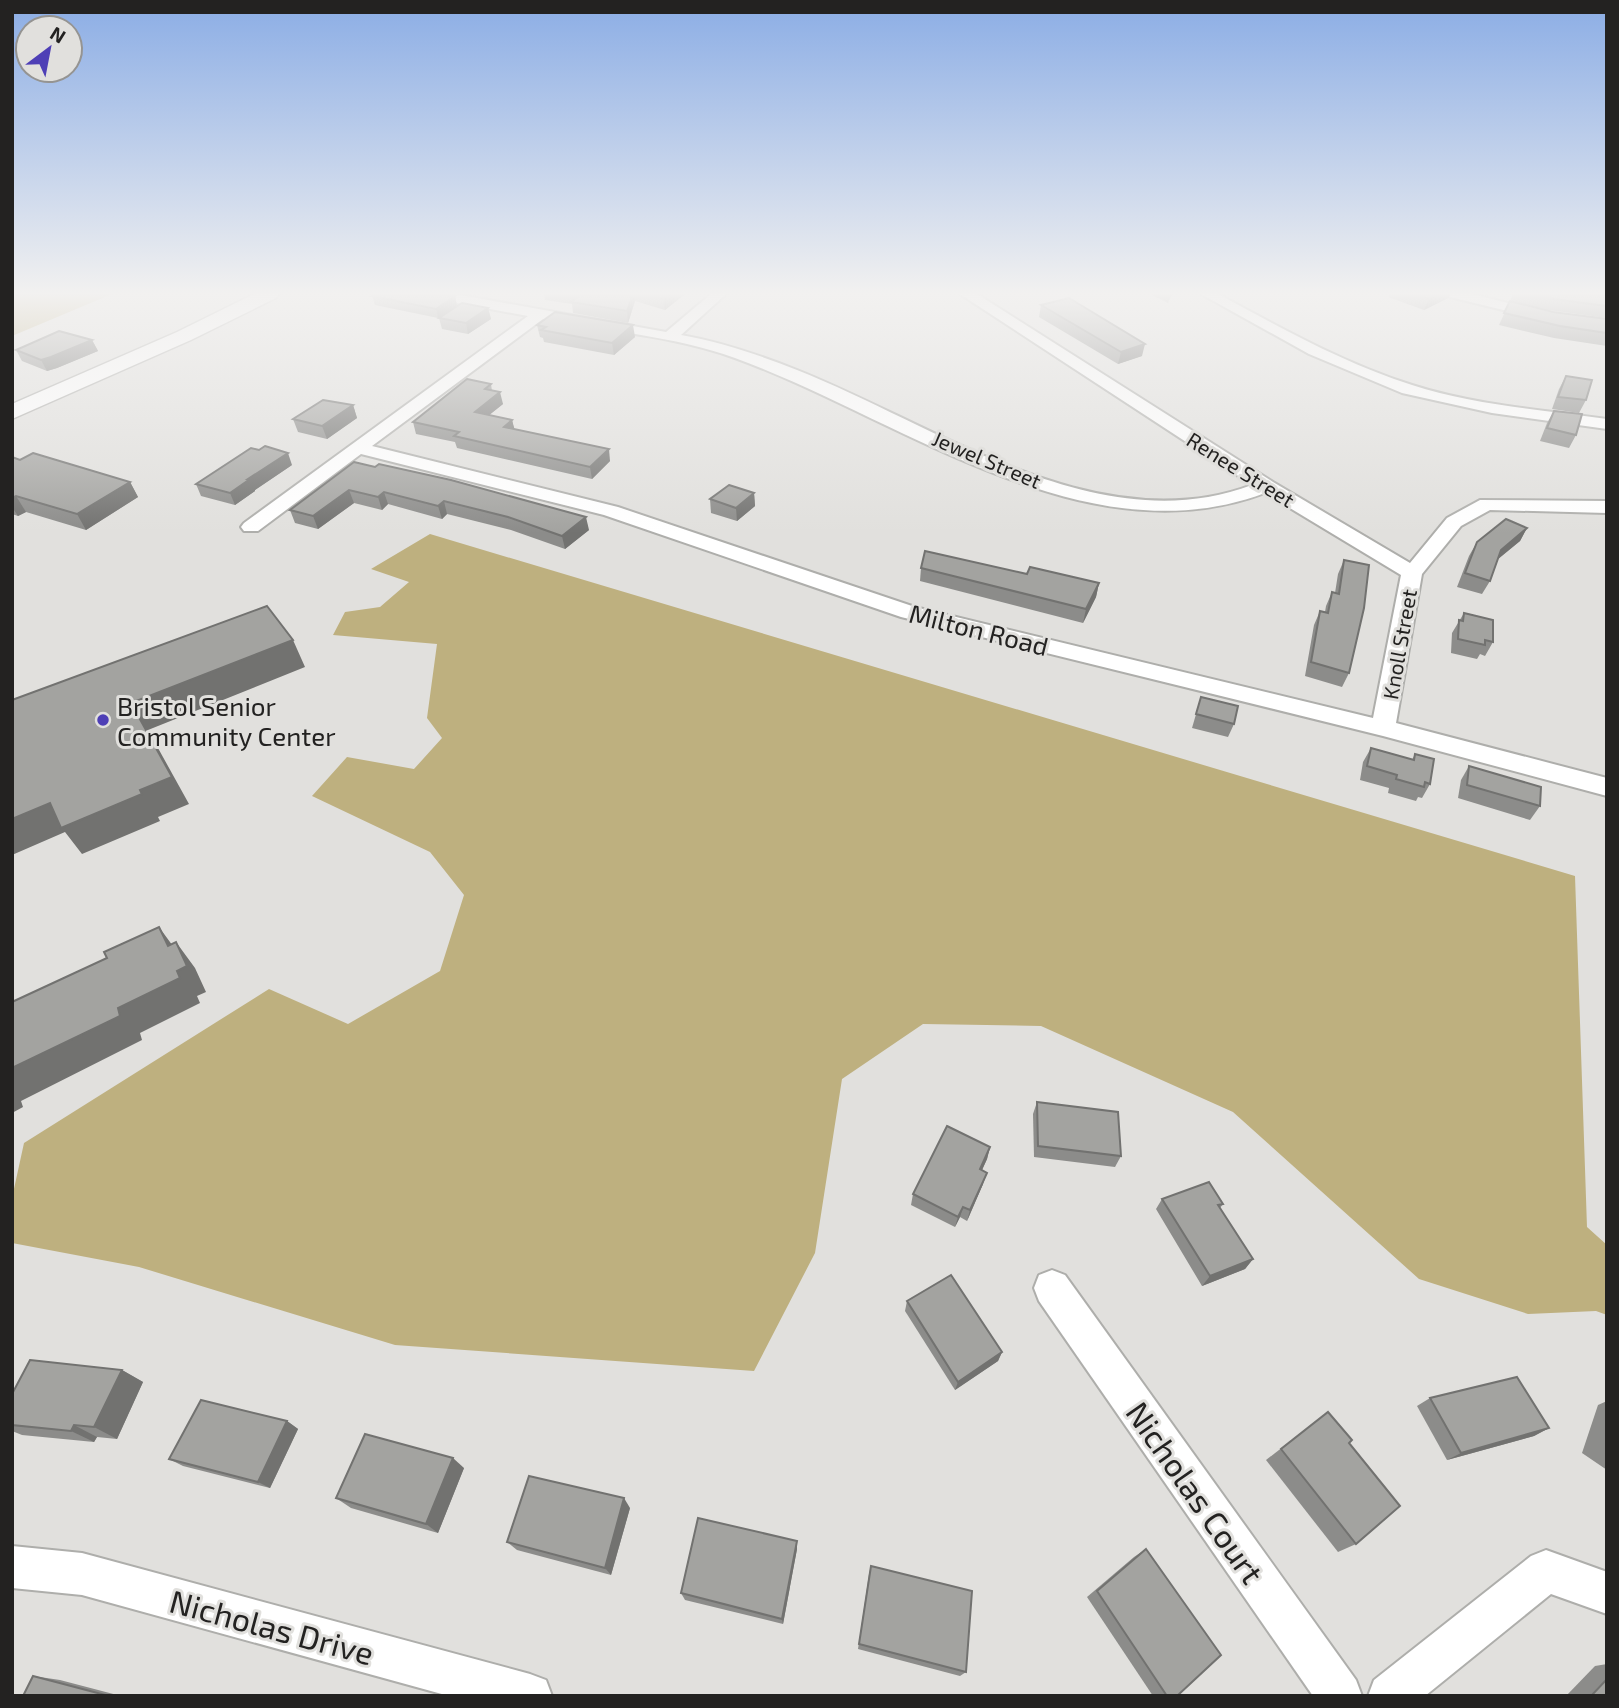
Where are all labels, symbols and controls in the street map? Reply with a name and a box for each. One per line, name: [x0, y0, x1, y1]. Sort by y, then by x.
north arrow: [14, 14, 84, 84]
text: N: [46, 21, 70, 48]
street label: Jewel Street: [929, 425, 1045, 493]
street label: Renee Street: [1183, 426, 1299, 512]
street label: Knoll Street: [1377, 587, 1421, 701]
street label: Milton Road: [906, 597, 1052, 661]
place label: Bristol Senior Community Center: [117, 690, 336, 751]
marker: Bristol Senior Community Center: [95, 712, 111, 728]
street label: Nicholas Court: [1119, 1394, 1273, 1590]
street label: Nicholas Drive: [166, 1581, 378, 1671]

